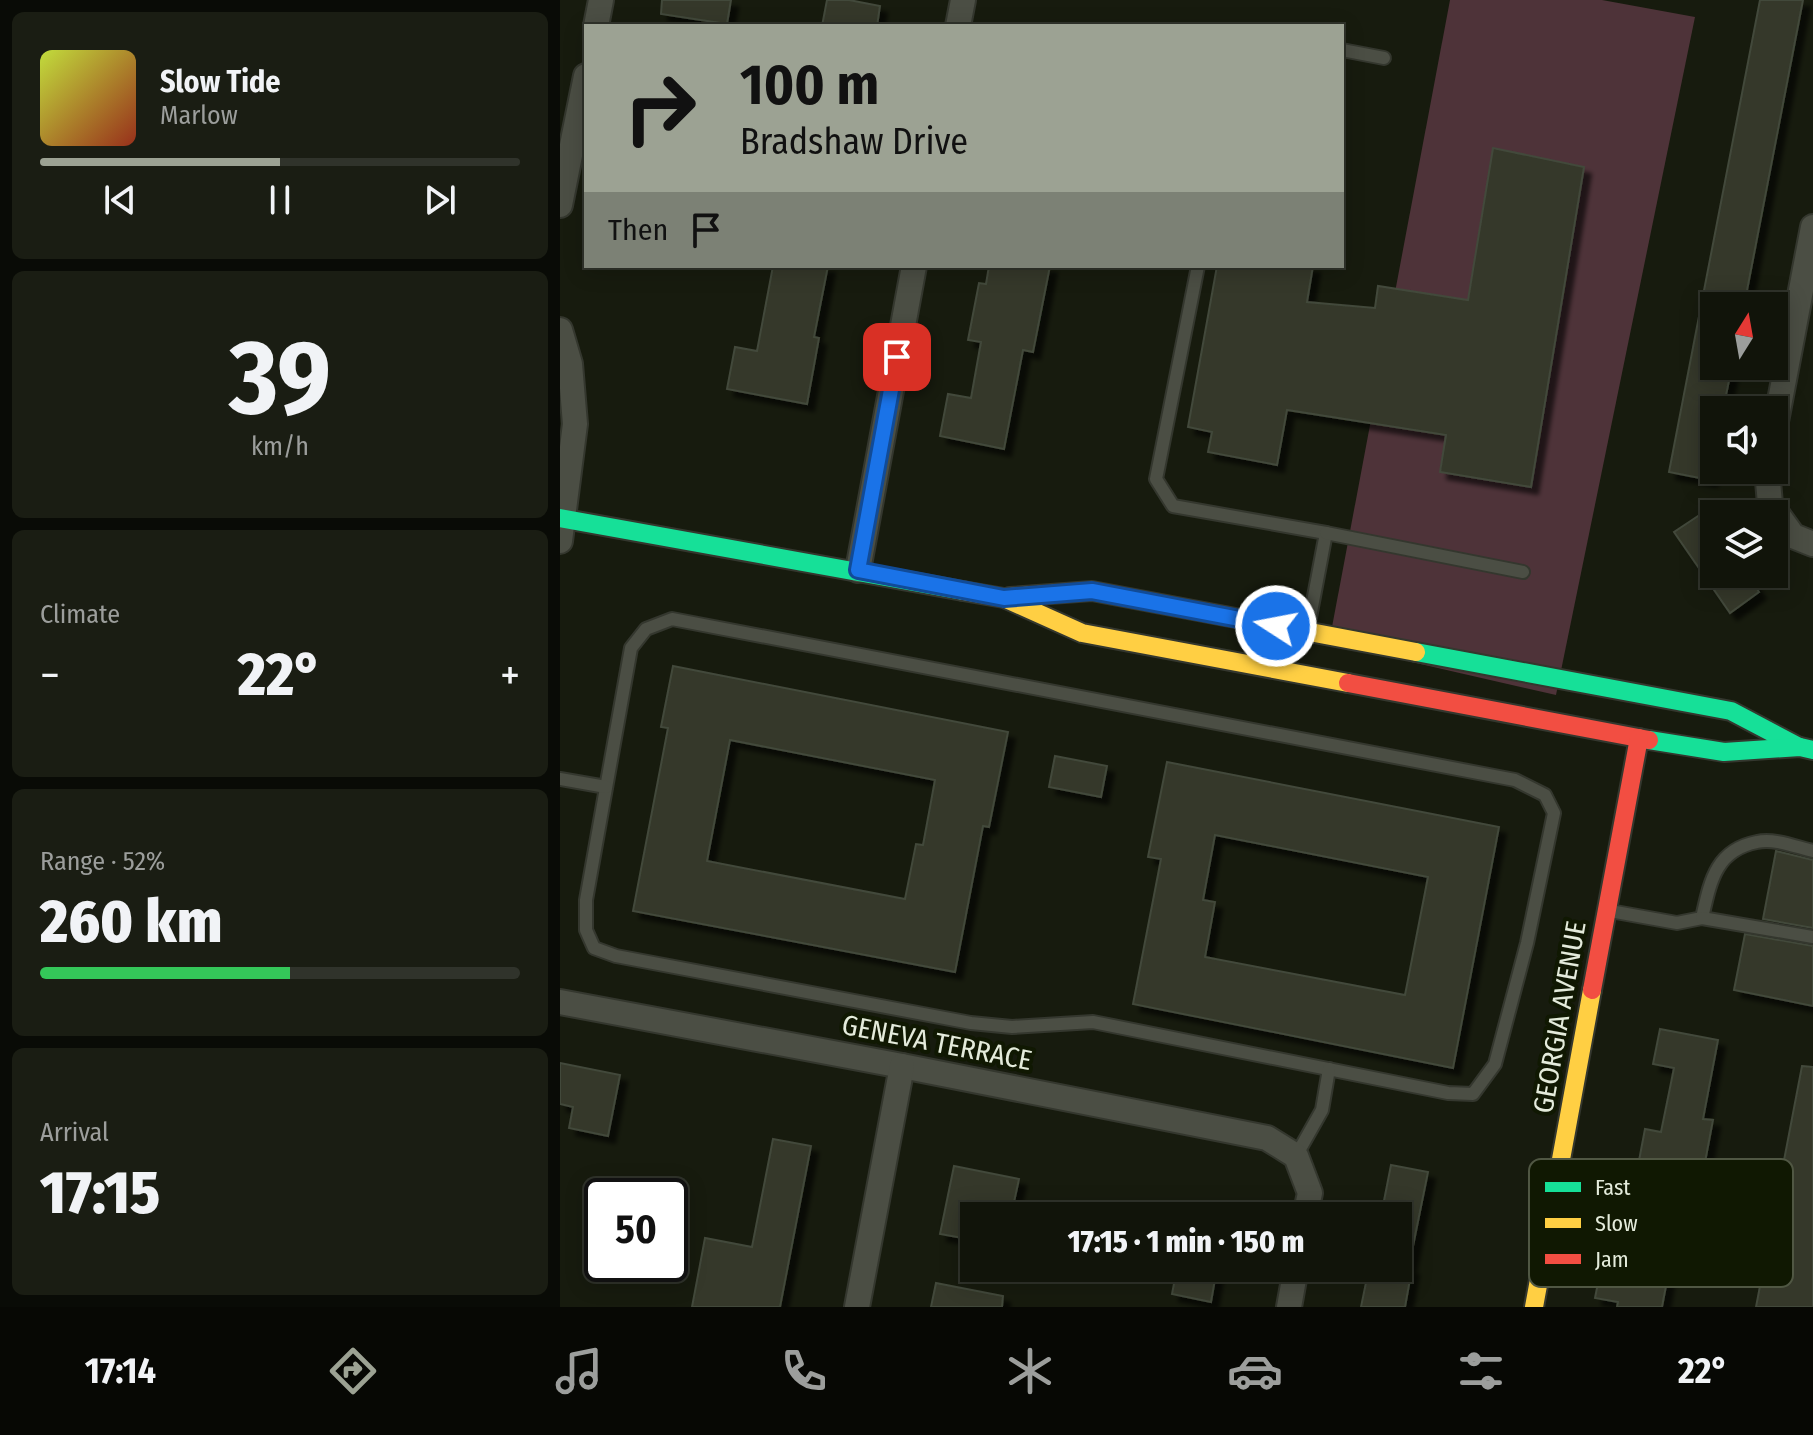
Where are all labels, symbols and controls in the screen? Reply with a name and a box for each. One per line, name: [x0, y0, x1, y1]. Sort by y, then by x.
text: 100 m: [740, 52, 879, 119]
icon: right: [608, 56, 712, 160]
text: Slow Tide: [160, 64, 281, 100]
text: Marlow: [160, 100, 238, 131]
text: Bradshaw Drive: [740, 120, 968, 164]
icon: previous: [98, 178, 142, 222]
icon: pause: [258, 178, 302, 222]
icon: next: [418, 178, 462, 222]
icon: arrive: [684, 208, 728, 252]
text: Then: [608, 212, 668, 248]
north arrow: [1700, 292, 1788, 380]
map controls: [1700, 292, 1788, 588]
text: 39: [229, 316, 331, 441]
pin: [863, 323, 931, 391]
icon: arrive: [875, 335, 919, 379]
button: sound: [1700, 396, 1788, 484]
text: km/h: [251, 431, 309, 462]
button: layers: [1700, 500, 1788, 588]
position arrow: [1234, 584, 1318, 668]
text: Climate: [40, 599, 120, 630]
text: 22°: [238, 639, 322, 711]
text: −: [40, 649, 60, 702]
text: +: [500, 649, 520, 702]
text: Range · 52%: [40, 846, 165, 877]
text: 260 km: [40, 886, 222, 958]
street label: GEORGIA AVENUE: [1526, 918, 1593, 1116]
street label: GENEVA TERRACE: [839, 1008, 1035, 1077]
text: Arrival: [40, 1117, 109, 1148]
text: 17:15: [40, 1157, 160, 1229]
legend: [1529, 1159, 1793, 1287]
text: Fast: [1595, 1174, 1631, 1201]
speed limit sign: 50: [584, 1178, 688, 1282]
text: Slow: [1595, 1210, 1638, 1237]
text: 17:15 · 1 min · 150 m: [1068, 1224, 1304, 1260]
text: Jam: [1595, 1246, 1629, 1273]
icon: directions: [325, 1343, 381, 1399]
icon: music: [551, 1343, 607, 1399]
icon: phone: [776, 1343, 832, 1399]
icon: climate: [1002, 1343, 1058, 1399]
icon: car: [1227, 1343, 1283, 1399]
icon: filters: [1453, 1343, 1509, 1399]
text: 17:14: [85, 1349, 156, 1393]
text: 22°: [1678, 1349, 1728, 1393]

